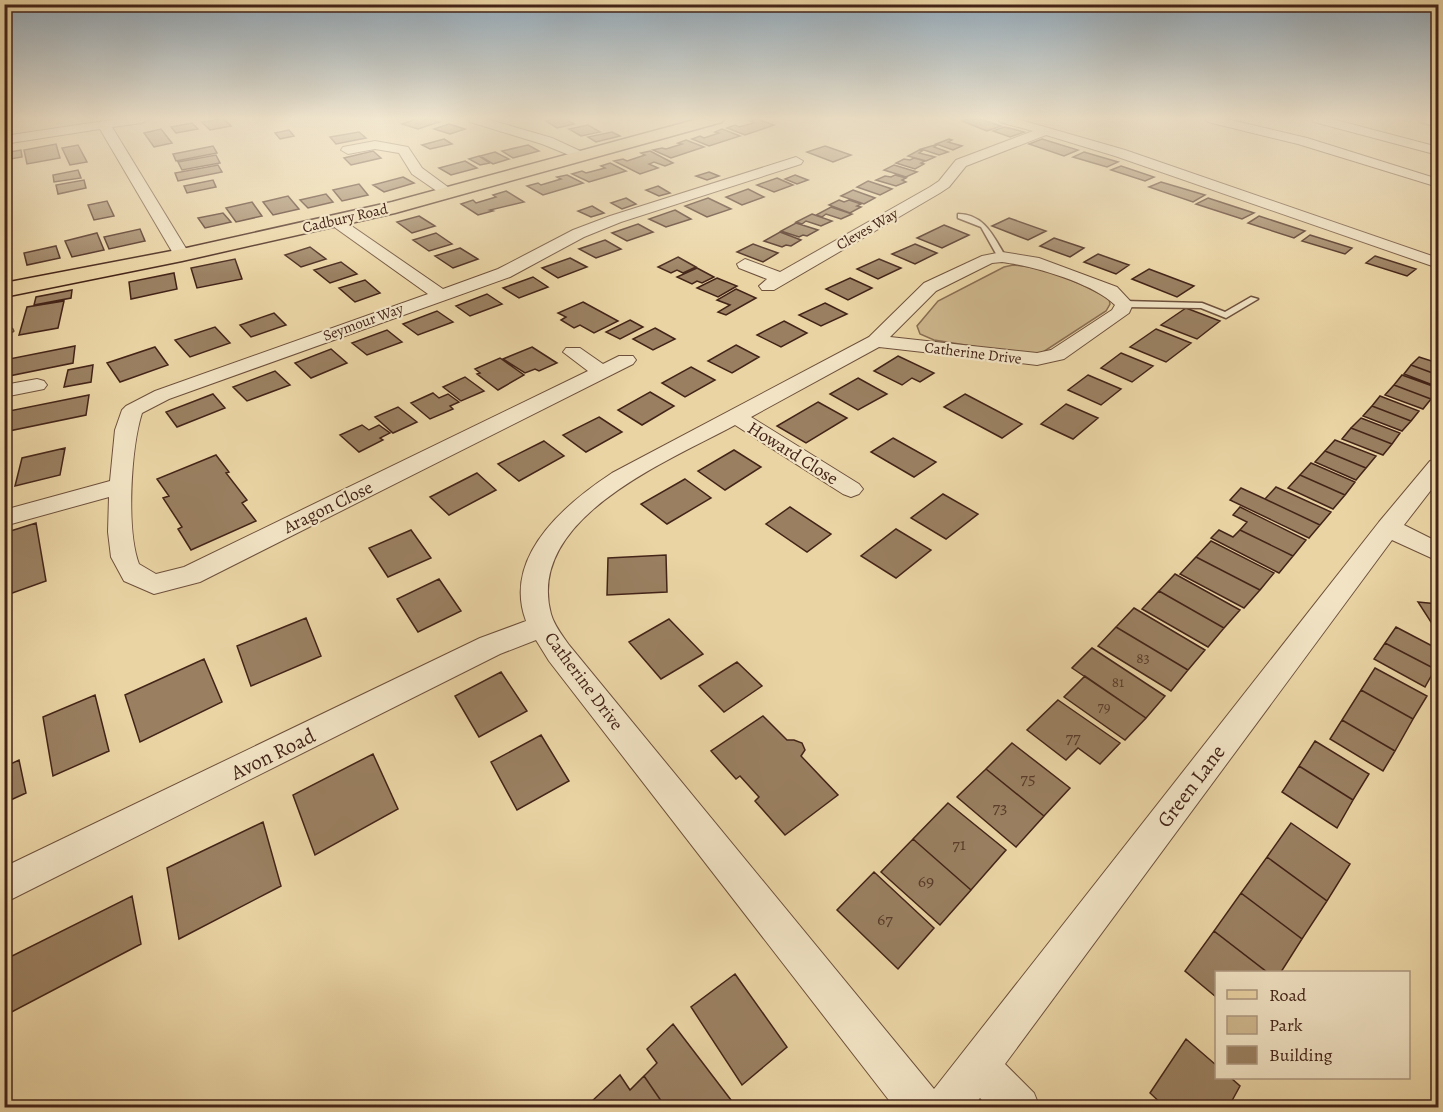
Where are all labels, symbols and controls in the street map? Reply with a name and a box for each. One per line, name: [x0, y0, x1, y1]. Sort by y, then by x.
street label: Cadbury Road: [300, 198, 391, 238]
street label: Cleves Way: [833, 203, 902, 255]
street label: Seymour Way: [320, 298, 406, 346]
street label: Catherine Drive: [923, 337, 1023, 369]
street label: Howard Close: [743, 416, 843, 490]
street label: Aragon Close: [278, 475, 377, 539]
street label: Catherine Drive: [539, 627, 629, 735]
house number: 83: [1136, 648, 1150, 668]
house number: 81: [1112, 672, 1124, 692]
house number: 79: [1097, 697, 1111, 717]
street label: Avon Road: [225, 721, 321, 787]
house number: 77: [1065, 725, 1081, 749]
street label: Green Lane: [1151, 739, 1231, 833]
house number: 75: [1020, 766, 1036, 790]
house number: 73: [992, 795, 1008, 819]
house number: 71: [952, 832, 966, 856]
house number: 69: [918, 869, 934, 893]
house number: 67: [877, 907, 893, 931]
legend: [1215, 971, 1410, 1079]
text: Road: [1269, 983, 1307, 1007]
text: Park: [1269, 1013, 1303, 1037]
text: Building: [1269, 1043, 1333, 1067]

